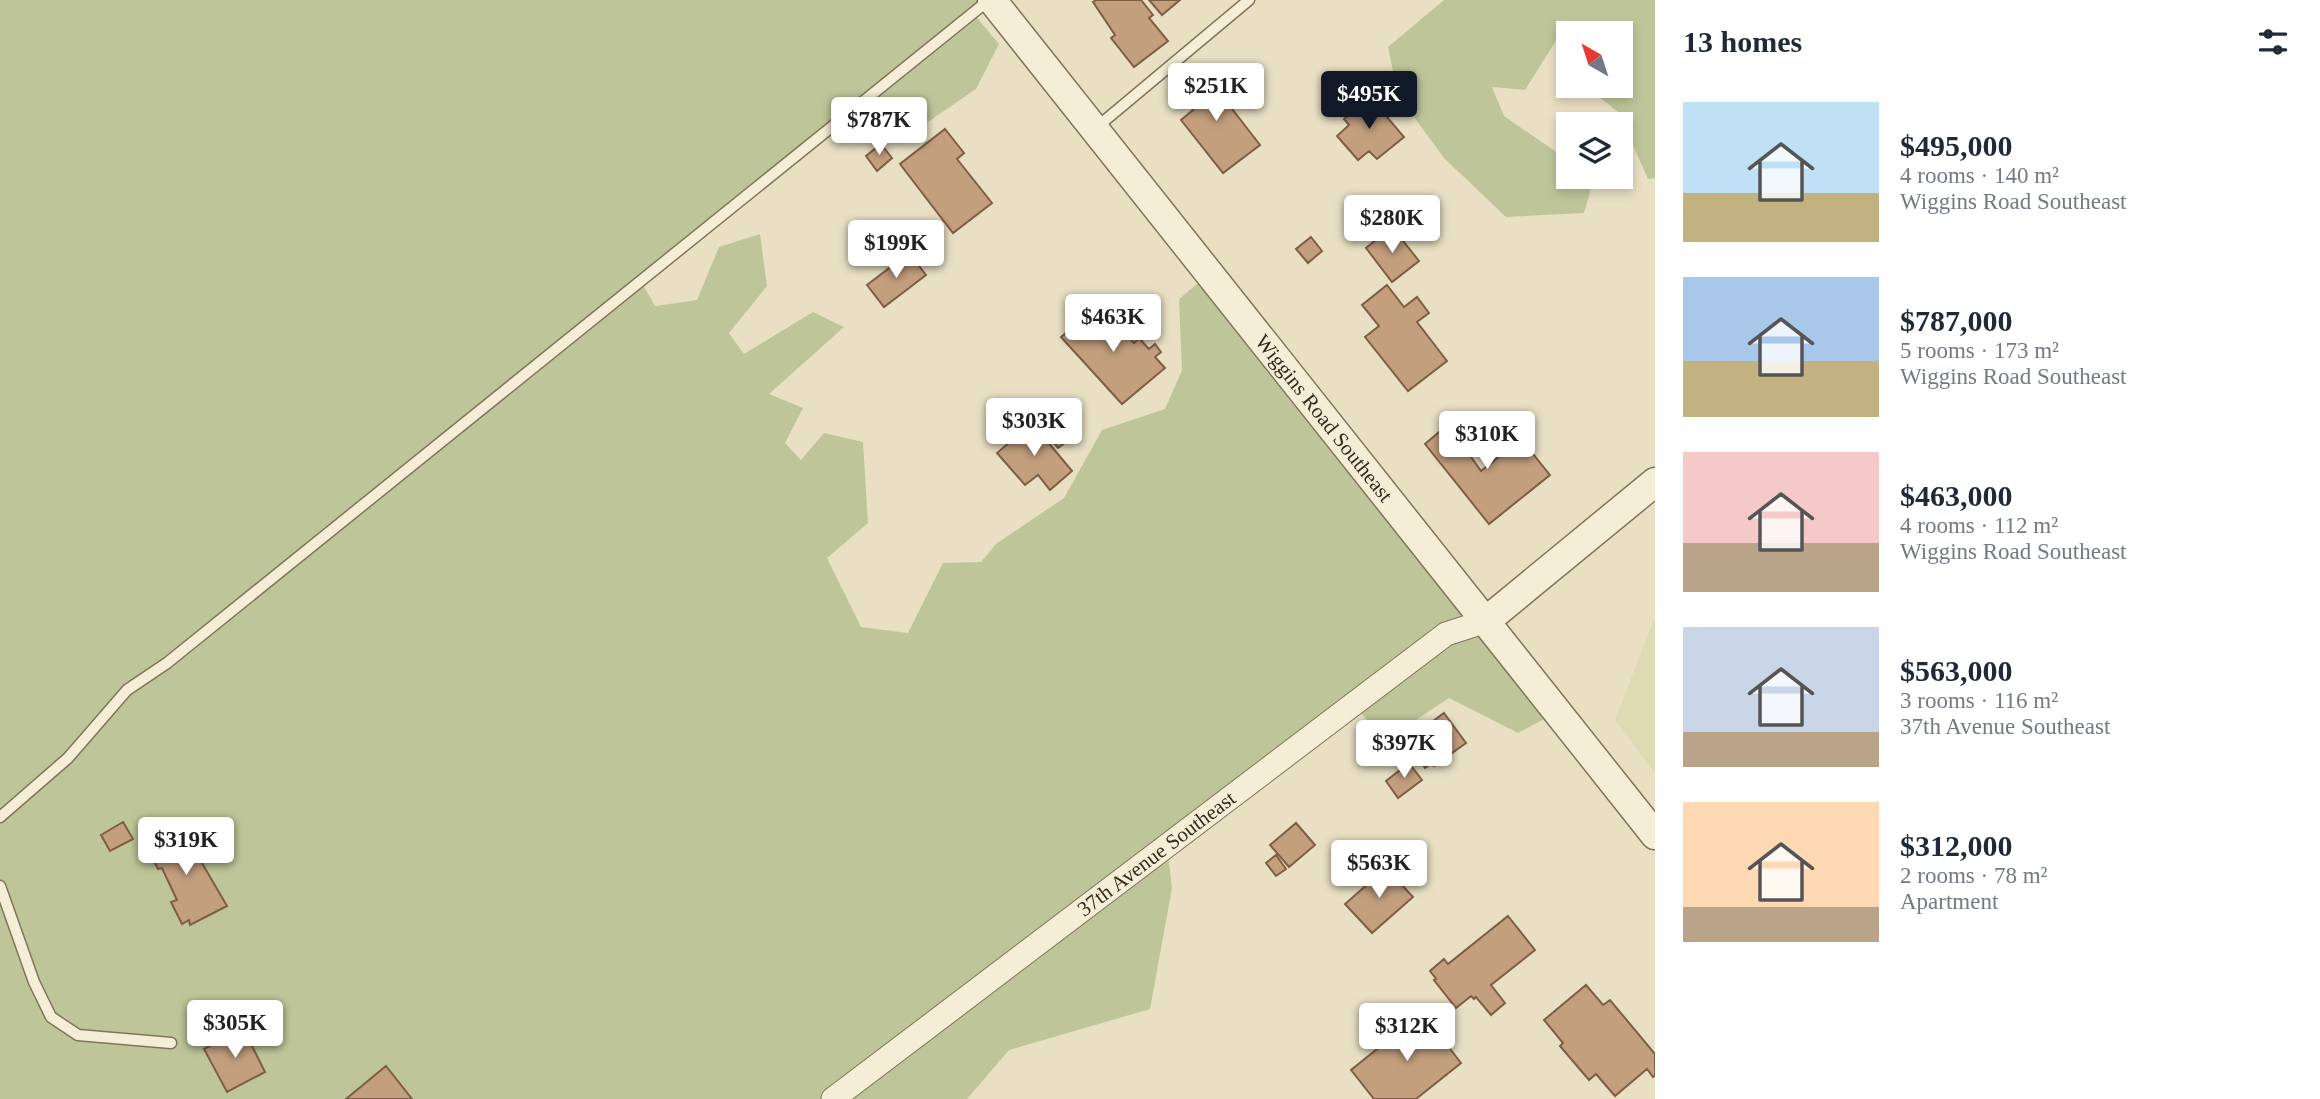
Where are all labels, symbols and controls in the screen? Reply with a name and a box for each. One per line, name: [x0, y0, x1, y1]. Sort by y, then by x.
north arrow: [1556, 21, 1633, 98]
map controls: [1556, 21, 1633, 189]
icon: filters: [2254, 23, 2292, 61]
text: 13 homes: [1683, 25, 1802, 58]
pin: $251K: [1167, 64, 1265, 123]
pin: $495K: [1320, 72, 1418, 131]
text: $251K: [1184, 73, 1248, 98]
text: $495K: [1337, 81, 1401, 106]
pin: $787K: [830, 97, 928, 157]
text: $787K: [847, 107, 911, 132]
button: layers: [1556, 112, 1633, 189]
text: $495,000: [1900, 129, 2013, 162]
icon: home: [1739, 130, 1823, 214]
text: 4 rooms · 140 m²: [1900, 163, 2059, 188]
text: Wiggins Road Southeast: [1900, 189, 2127, 214]
pin: $280K: [1343, 196, 1441, 255]
text: $280K: [1360, 205, 1424, 230]
pin: $199K: [847, 220, 945, 280]
text: $199K: [864, 230, 928, 255]
pin: $463K: [1064, 294, 1162, 354]
text: $463K: [1081, 304, 1145, 329]
text: $787,000: [1900, 304, 2013, 337]
icon: home: [1739, 305, 1823, 389]
street label: Wiggins Road Southeast: [1250, 330, 1398, 507]
text: 5 rooms · 173 m²: [1900, 338, 2059, 363]
text: Wiggins Road Southeast: [1900, 364, 2127, 389]
pin: $303K: [985, 398, 1083, 458]
text: $303K: [1002, 408, 1066, 433]
pin: $310K: [1438, 412, 1536, 471]
text: $310K: [1455, 421, 1519, 446]
text: $463,000: [1900, 479, 2013, 512]
icon: home: [1739, 480, 1823, 564]
text: 4 rooms · 112 m²: [1900, 513, 2058, 538]
text: Wiggins Road Southeast: [1900, 539, 2127, 564]
text: $563,000: [1900, 654, 2013, 687]
icon: home: [1739, 655, 1823, 739]
text: 3 rooms · 116 m²: [1900, 688, 2058, 713]
text: 37th Avenue Southeast: [1900, 714, 2110, 739]
pin: $397K: [1355, 720, 1453, 780]
text: $397K: [1372, 730, 1436, 755]
street label: 37th Avenue Southeast: [1073, 786, 1240, 921]
pin: $319K: [137, 818, 235, 877]
text: $319K: [154, 827, 218, 852]
text: $312,000: [1900, 829, 2013, 862]
icon: home: [1739, 830, 1823, 914]
pin: $563K: [1330, 841, 1428, 900]
text: $563K: [1347, 850, 1411, 875]
text: 2 rooms · 78 m²: [1900, 863, 2047, 888]
text: Apartment: [1900, 889, 1998, 914]
pin: $305K: [186, 1000, 284, 1060]
pin: $312K: [1358, 1004, 1456, 1063]
text: $305K: [203, 1010, 267, 1035]
text: $312K: [1375, 1013, 1439, 1038]

